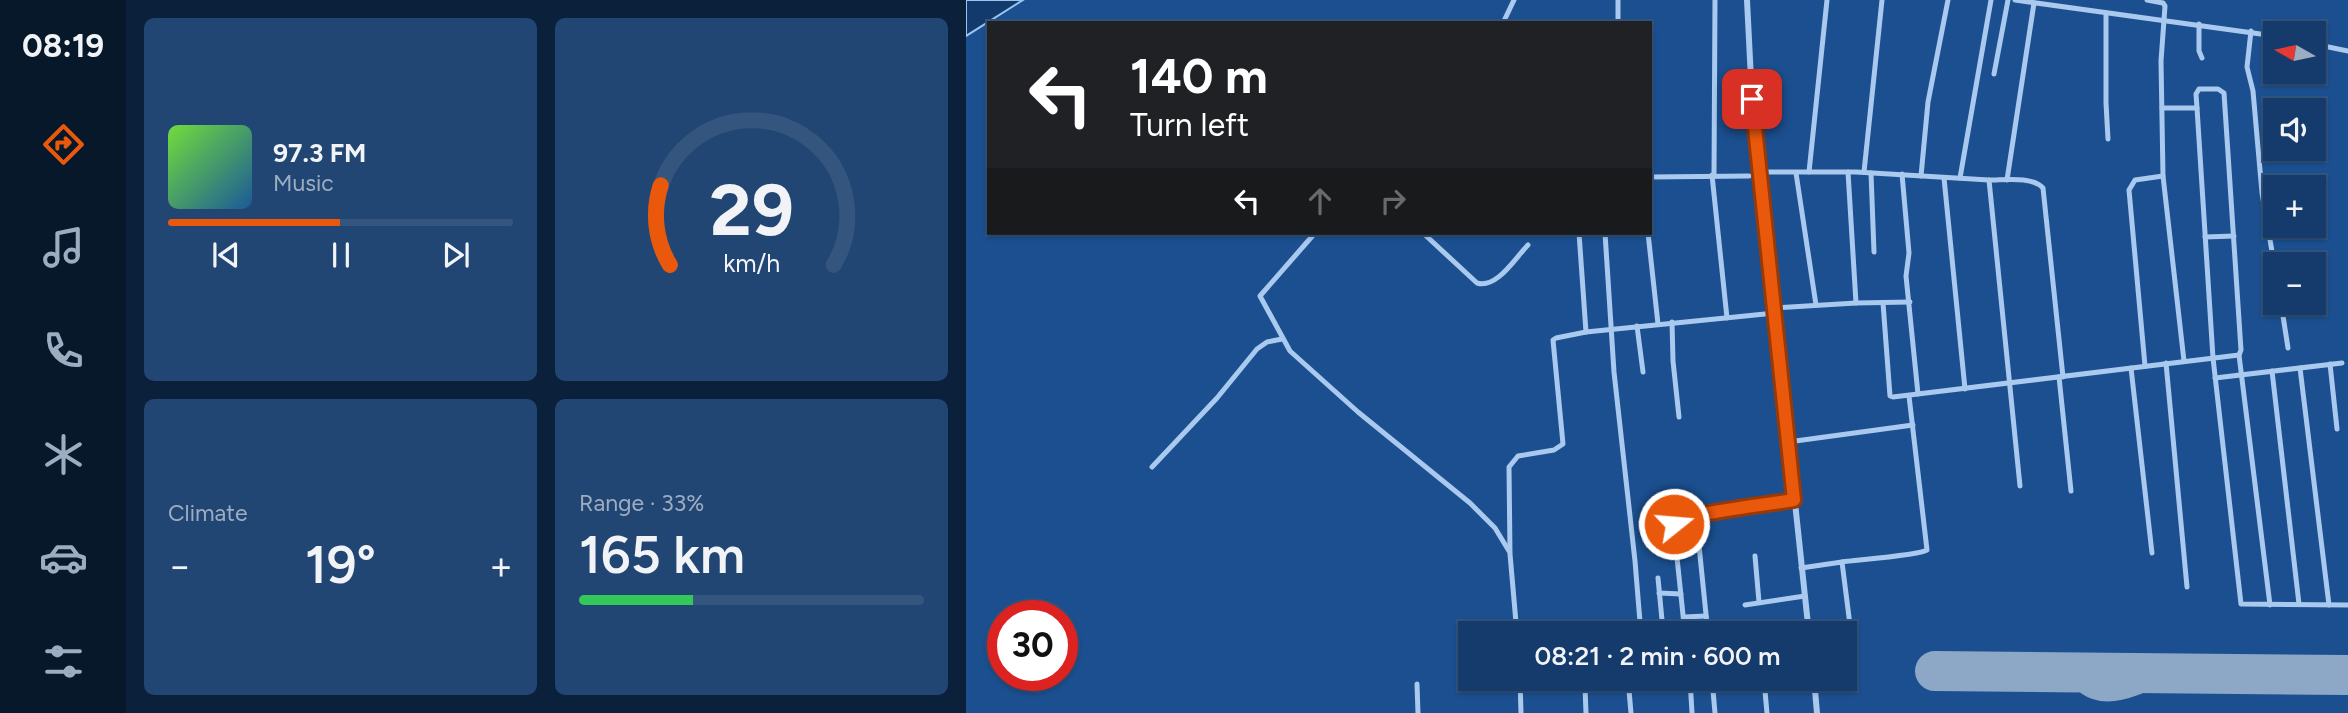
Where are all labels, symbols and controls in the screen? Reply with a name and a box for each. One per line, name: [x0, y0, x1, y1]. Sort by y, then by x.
north arrow: [2263, 21, 2326, 84]
map controls: [2263, 21, 2326, 315]
text: 08:19: [22, 27, 104, 65]
text: 140 m: [1130, 46, 1268, 105]
icon: left: [1015, 49, 1106, 140]
pin: [1722, 69, 1782, 129]
icon: arrive: [1733, 80, 1771, 118]
button: sound: [2263, 98, 2326, 161]
text: Turn left: [1130, 106, 1249, 144]
icon: directions: [39, 120, 88, 169]
text: 97.3 FM: [273, 137, 366, 169]
text: 29: [709, 167, 794, 254]
text: Music: [273, 169, 334, 197]
button: +: [2263, 175, 2326, 238]
icon: left: [1228, 182, 1266, 220]
icon: ahead: [1301, 182, 1339, 220]
icon: right: [1374, 182, 1412, 220]
icon: music: [39, 223, 88, 272]
icon: previous: [207, 236, 245, 274]
icon: pause: [322, 236, 360, 274]
icon: next: [437, 236, 475, 274]
text: km/h: [723, 248, 780, 278]
button: −: [2263, 252, 2326, 315]
icon: phone: [39, 326, 88, 375]
icon: climate: [39, 430, 88, 479]
position arrow: [1637, 487, 1711, 561]
text: Range · 33%: [579, 489, 704, 517]
text: Climate: [168, 499, 247, 527]
text: 165 km: [579, 524, 745, 586]
icon: car: [39, 533, 88, 582]
text: 19°: [305, 534, 376, 596]
text: −: [168, 543, 192, 589]
text: +: [489, 543, 513, 589]
speed limit sign: 30: [987, 600, 1078, 691]
icon: filters: [39, 637, 88, 686]
text: 08:21 · 2 min · 600 m: [1534, 640, 1781, 672]

